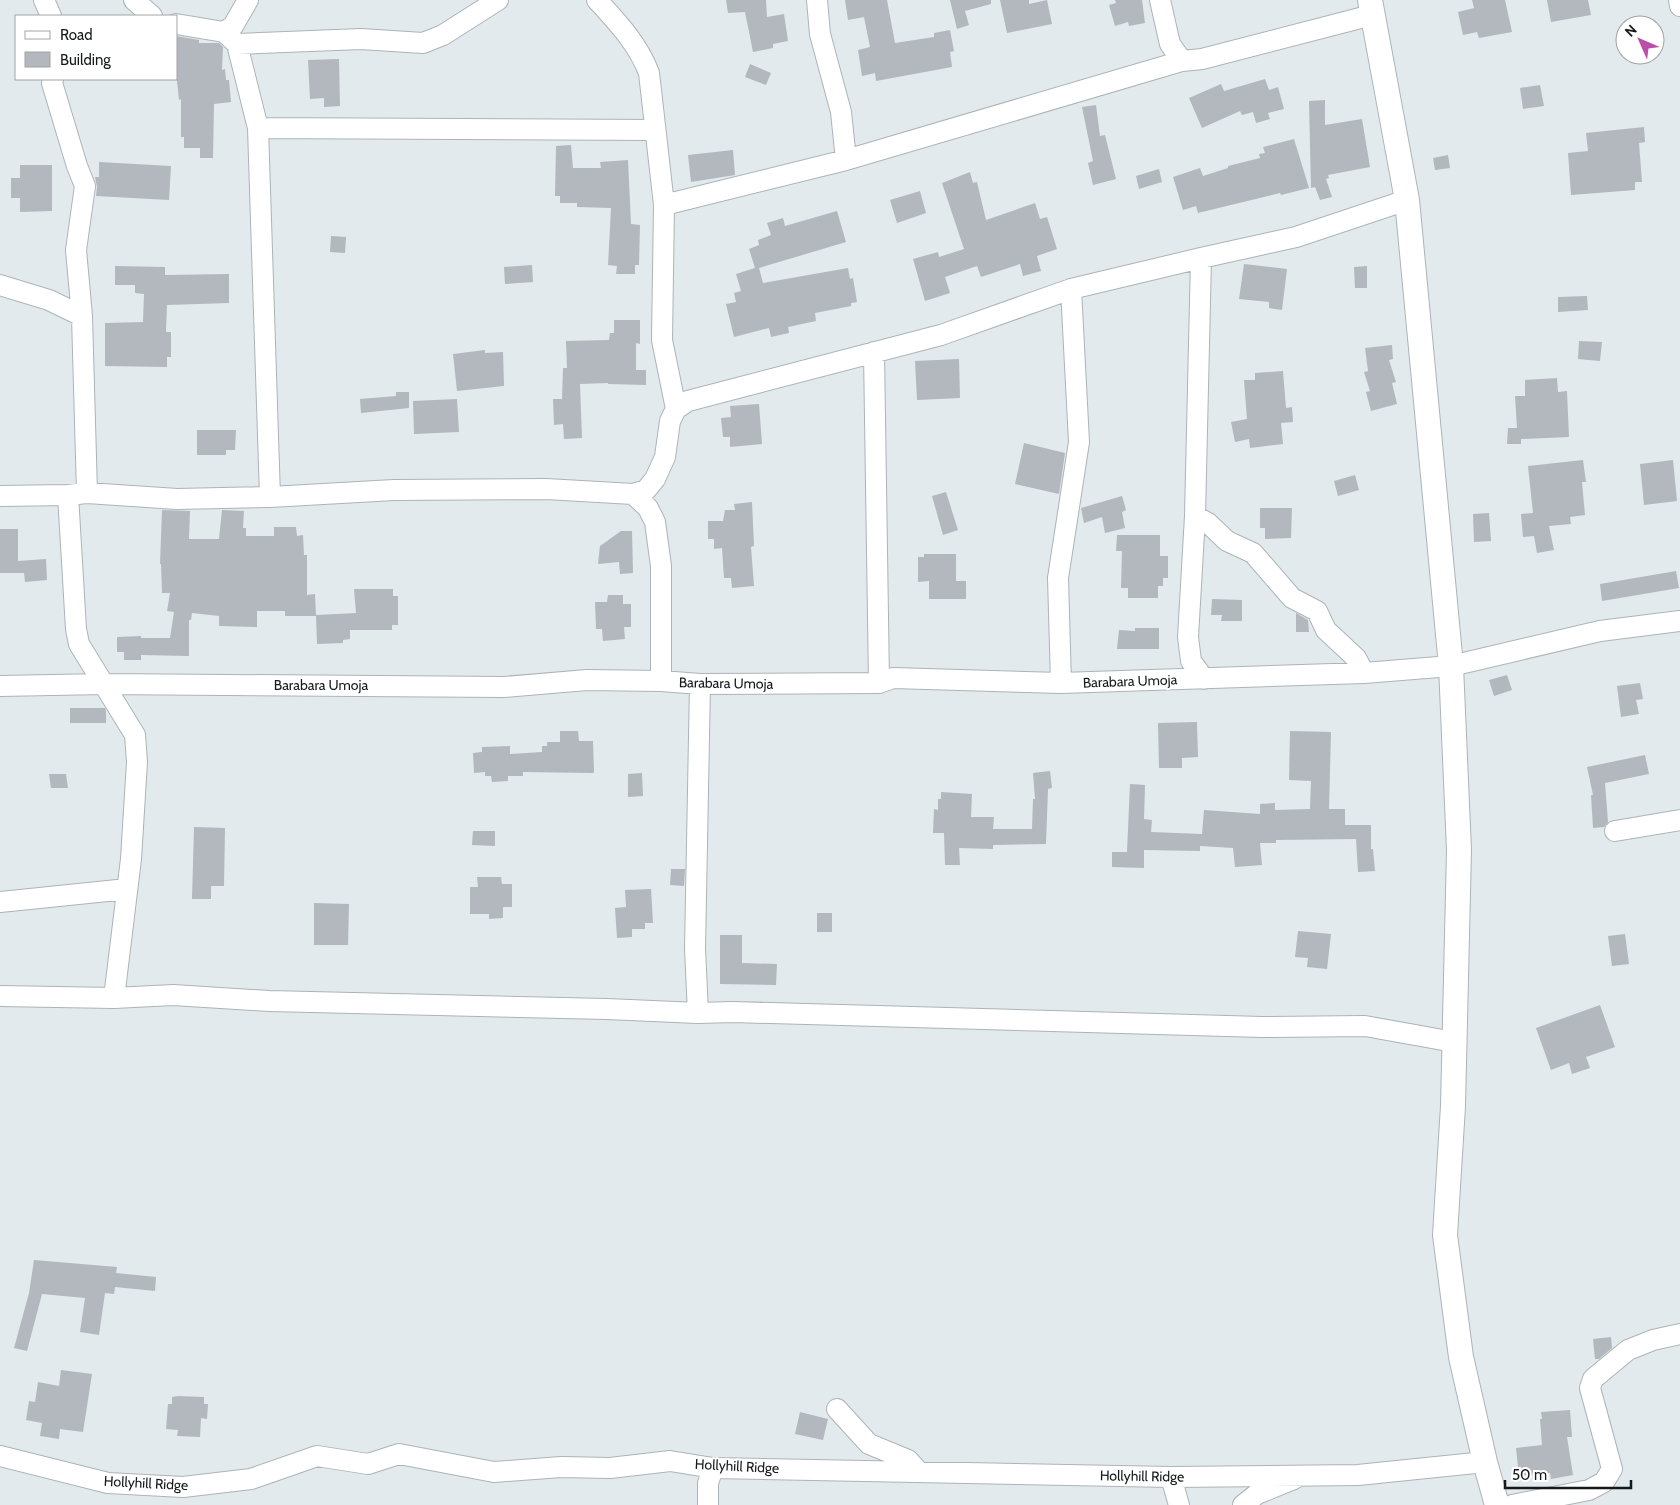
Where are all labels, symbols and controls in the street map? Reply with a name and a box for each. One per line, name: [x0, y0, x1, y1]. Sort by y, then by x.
legend: [15, 15, 178, 80]
north arrow: [1615, 15, 1665, 65]
text: N: [1621, 21, 1641, 41]
text: Road: [60, 26, 93, 44]
text: Building: [60, 51, 111, 69]
street label: Barabara Umoja: [1083, 670, 1178, 692]
street label: Barabara Umoja: [679, 673, 774, 693]
street label: Barabara Umoja: [274, 676, 368, 694]
street label: Hollyhill Ridge: [694, 1455, 780, 1477]
scale bar: [1505, 1458, 1631, 1490]
street label: Hollyhill Ridge: [1100, 1466, 1184, 1486]
text: 50 m: [1512, 1466, 1547, 1484]
street label: Hollyhill Ridge: [103, 1472, 189, 1494]

